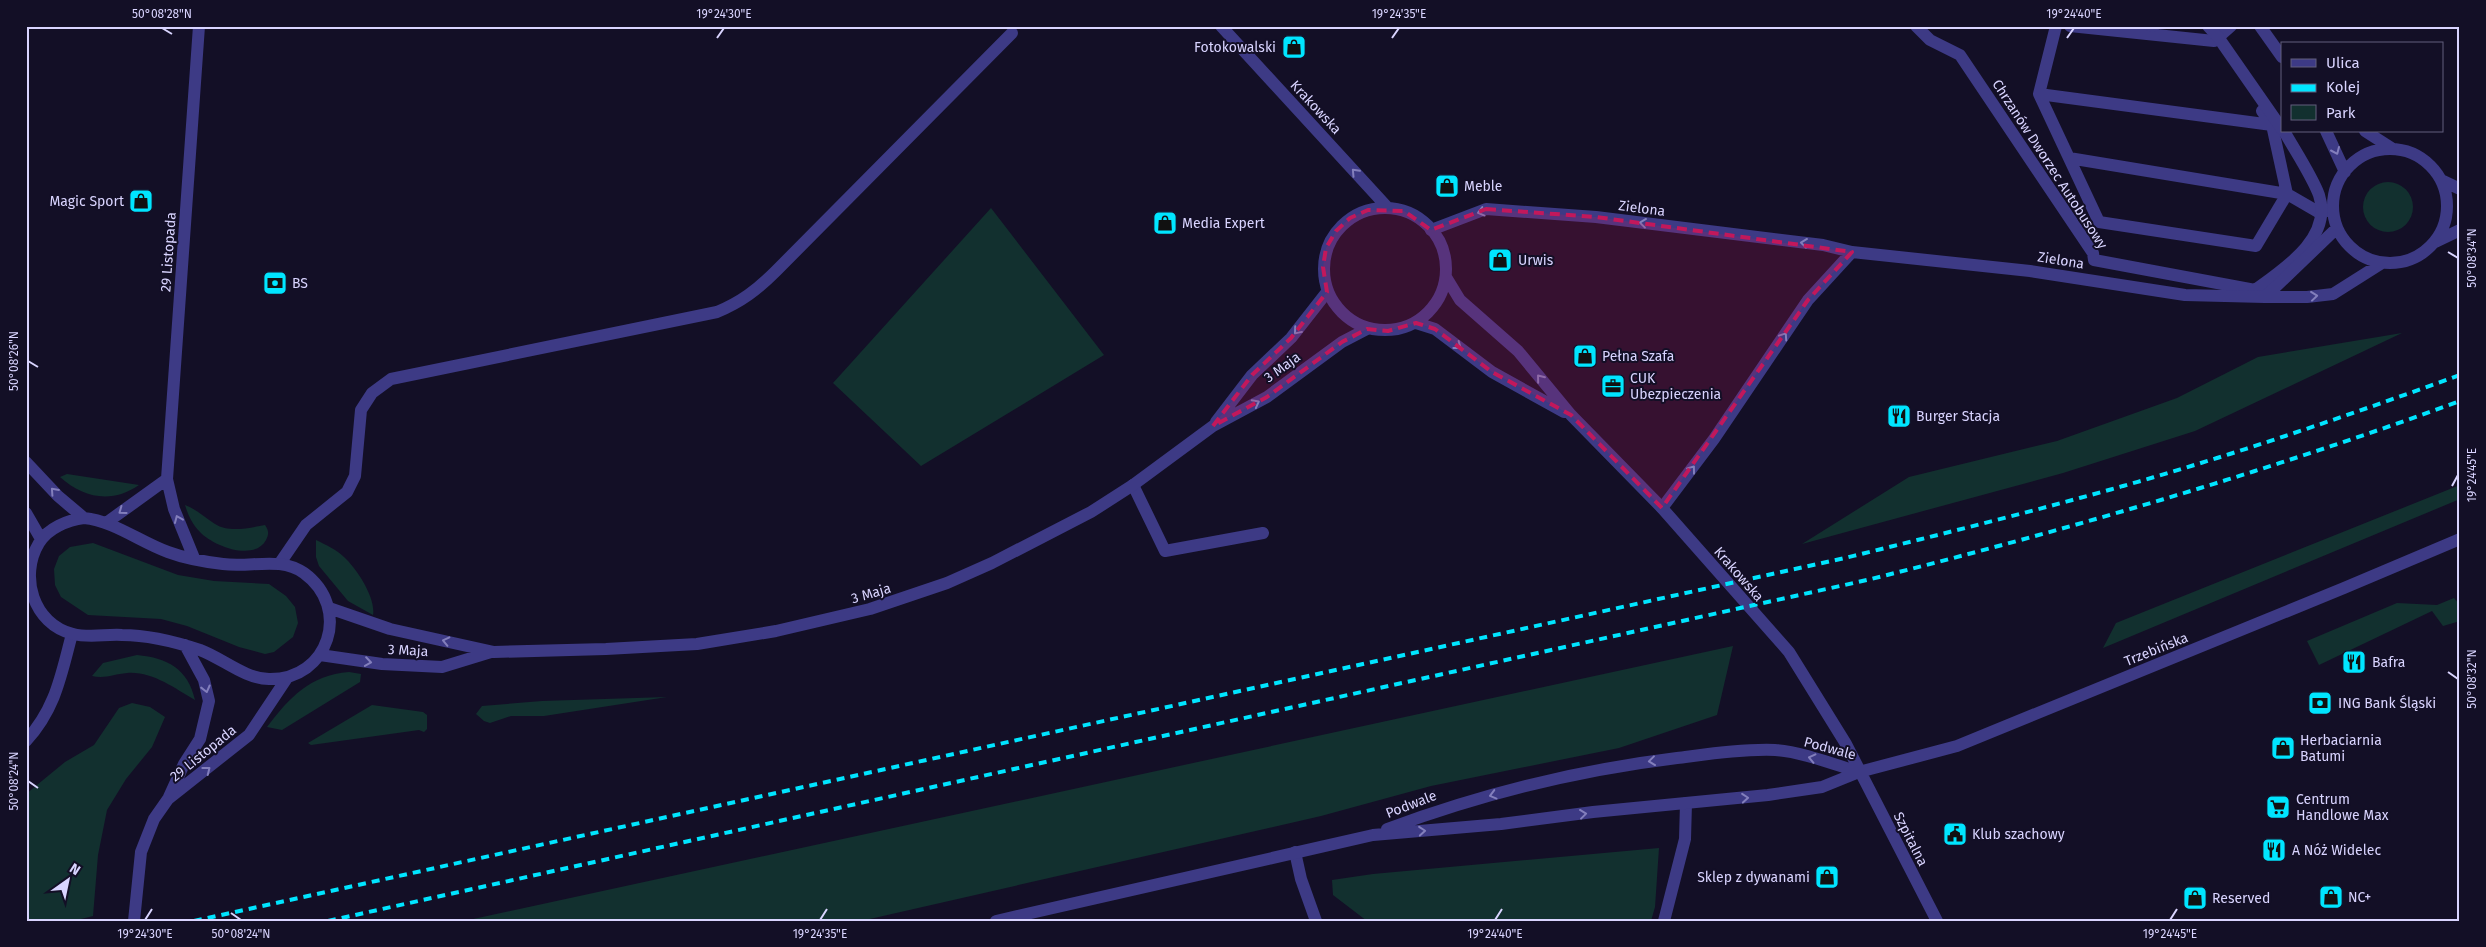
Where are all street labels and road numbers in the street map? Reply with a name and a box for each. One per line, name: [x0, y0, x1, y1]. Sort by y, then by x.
street label: Chrzanów Dworzec Autobusowy: [1988, 76, 2111, 252]
street label: Krakowska: [1287, 77, 1345, 138]
street label: Zielona: [1618, 197, 1666, 220]
street label: 29 Listopada: [157, 211, 180, 293]
street label: Zielona: [2036, 248, 2085, 273]
street label: 3 Maja: [1261, 349, 1304, 386]
street label: Krakowska: [1710, 543, 1767, 605]
street label: 3 Maja: [849, 580, 893, 607]
street label: Trzebińska: [2122, 629, 2191, 670]
street label: 3 Maja: [387, 641, 429, 660]
street label: 29 Listopada: [167, 722, 240, 785]
street label: Podwale: [1802, 733, 1858, 764]
street label: Podwale: [1383, 787, 1439, 822]
street label: Szpitalna: [1890, 809, 1931, 869]

